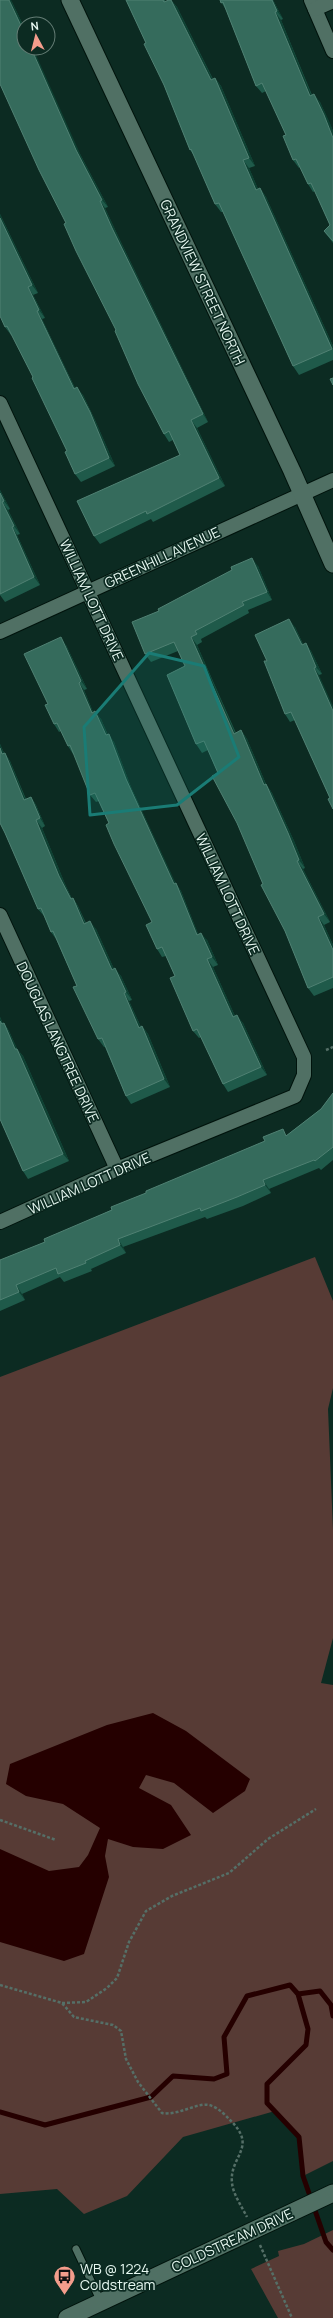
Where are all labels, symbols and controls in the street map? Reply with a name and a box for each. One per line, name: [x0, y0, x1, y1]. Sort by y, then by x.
north arrow: [16, 16, 56, 56]
text: N: [30, 18, 40, 34]
street label: GRANDVIEW STREET NORTH: [156, 196, 250, 368]
street label: GREENHILL AVENUE: [101, 522, 223, 592]
street label: WILLIAM LOTT DRIVE: [56, 536, 128, 664]
street label: WILLIAM LOTT DRIVE: [192, 830, 264, 958]
street label: DOUGLAS LANGTREE DRIVE: [12, 958, 104, 1126]
street label: WILLIAM LOTT DRIVE: [25, 1147, 153, 1219]
street label: COLDSTREAM DRIVE: [168, 2204, 296, 2276]
place label: WB @ 1224 Coldstream: [80, 2259, 156, 2294]
bus stop icon: WB @ 1224 Coldstream: [52, 2263, 78, 2296]

